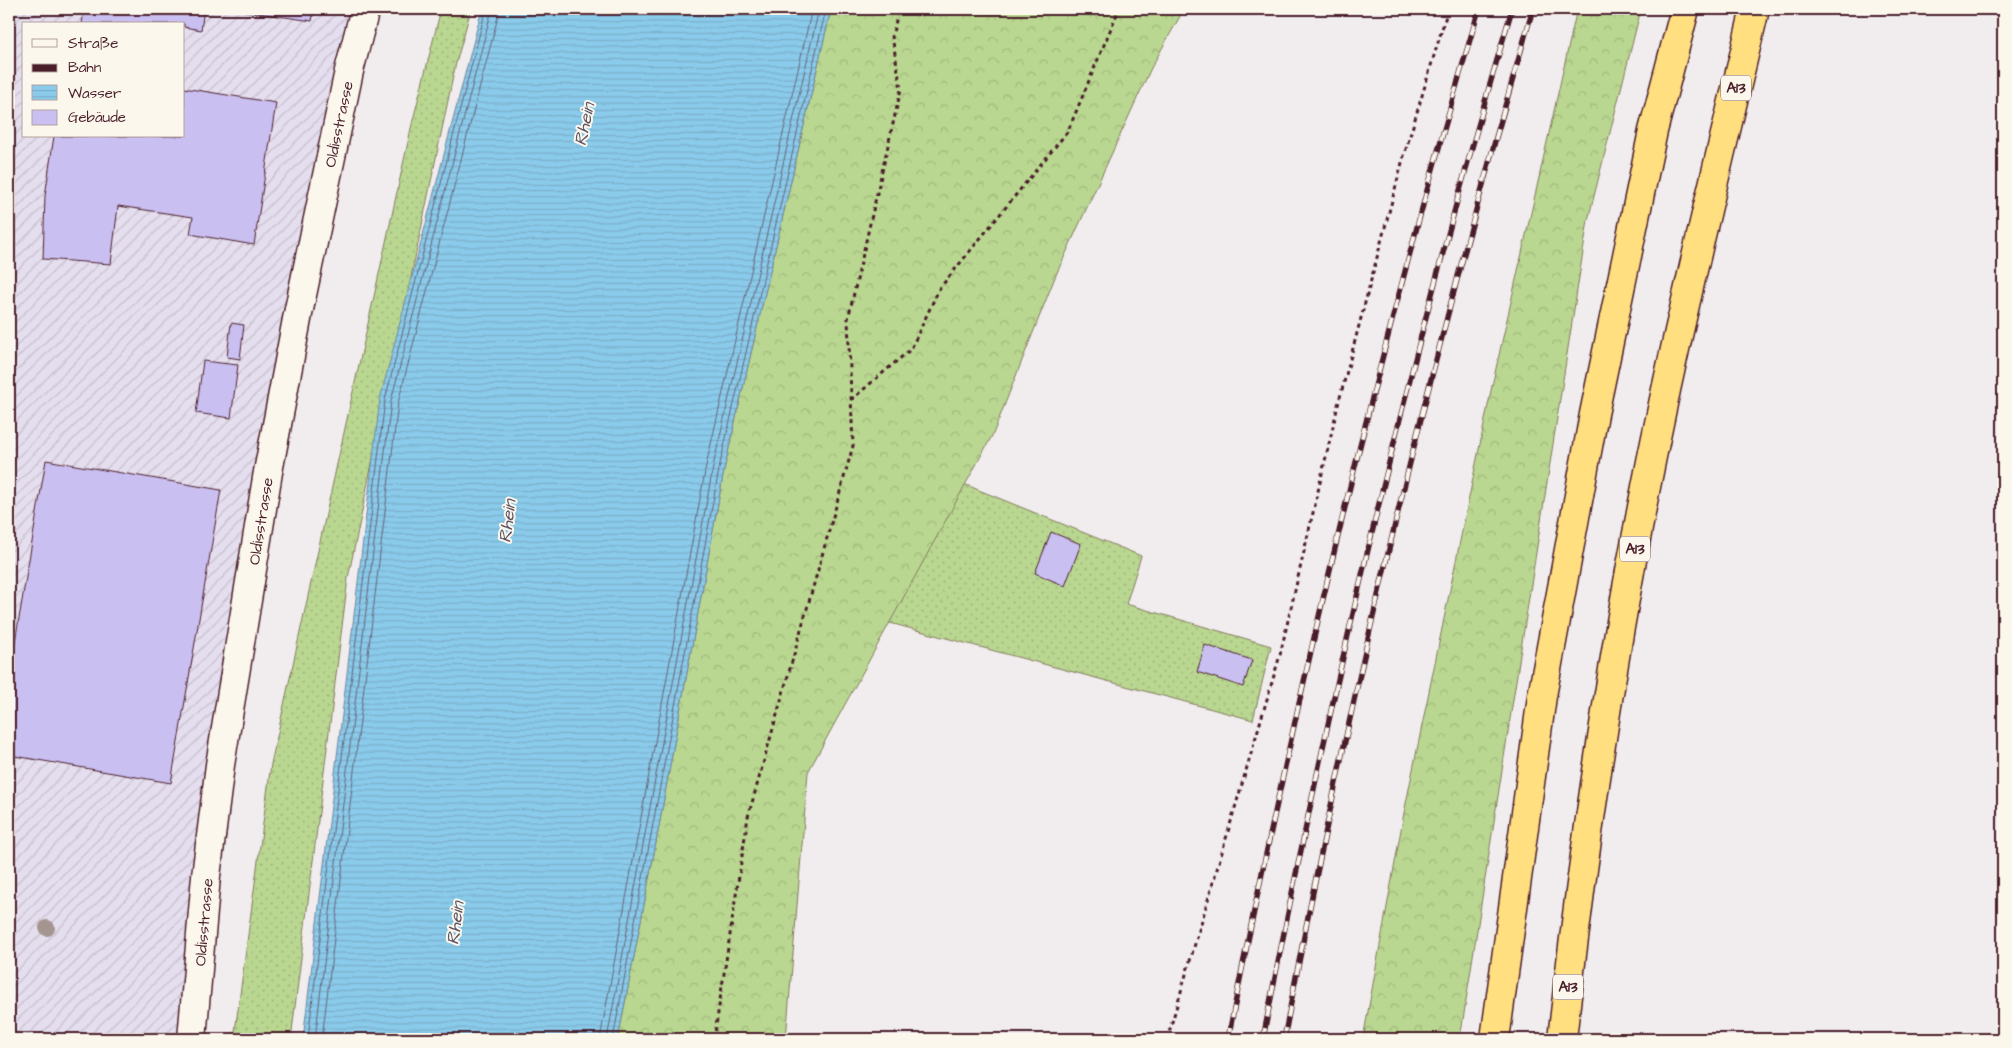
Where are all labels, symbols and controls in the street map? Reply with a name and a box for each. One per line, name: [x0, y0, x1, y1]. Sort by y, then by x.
legend: [22, 22, 185, 138]
text: Straße: [68, 33, 118, 54]
text: Bahn: [68, 57, 102, 78]
road number: A13: [1721, 76, 1751, 100]
street label: Oldisstrasse: [319, 79, 359, 170]
text: Wasser: [68, 83, 121, 104]
water label: Rhein: [568, 98, 602, 148]
text: Gebäude: [68, 107, 126, 128]
street label: Oldisstrasse: [243, 476, 279, 566]
water label: Rhein: [492, 496, 523, 544]
road number: A13: [1620, 536, 1650, 562]
street label: Oldisstrasse: [189, 877, 219, 967]
water label: Rhein: [440, 898, 471, 946]
road number: A13: [1553, 974, 1583, 1000]

